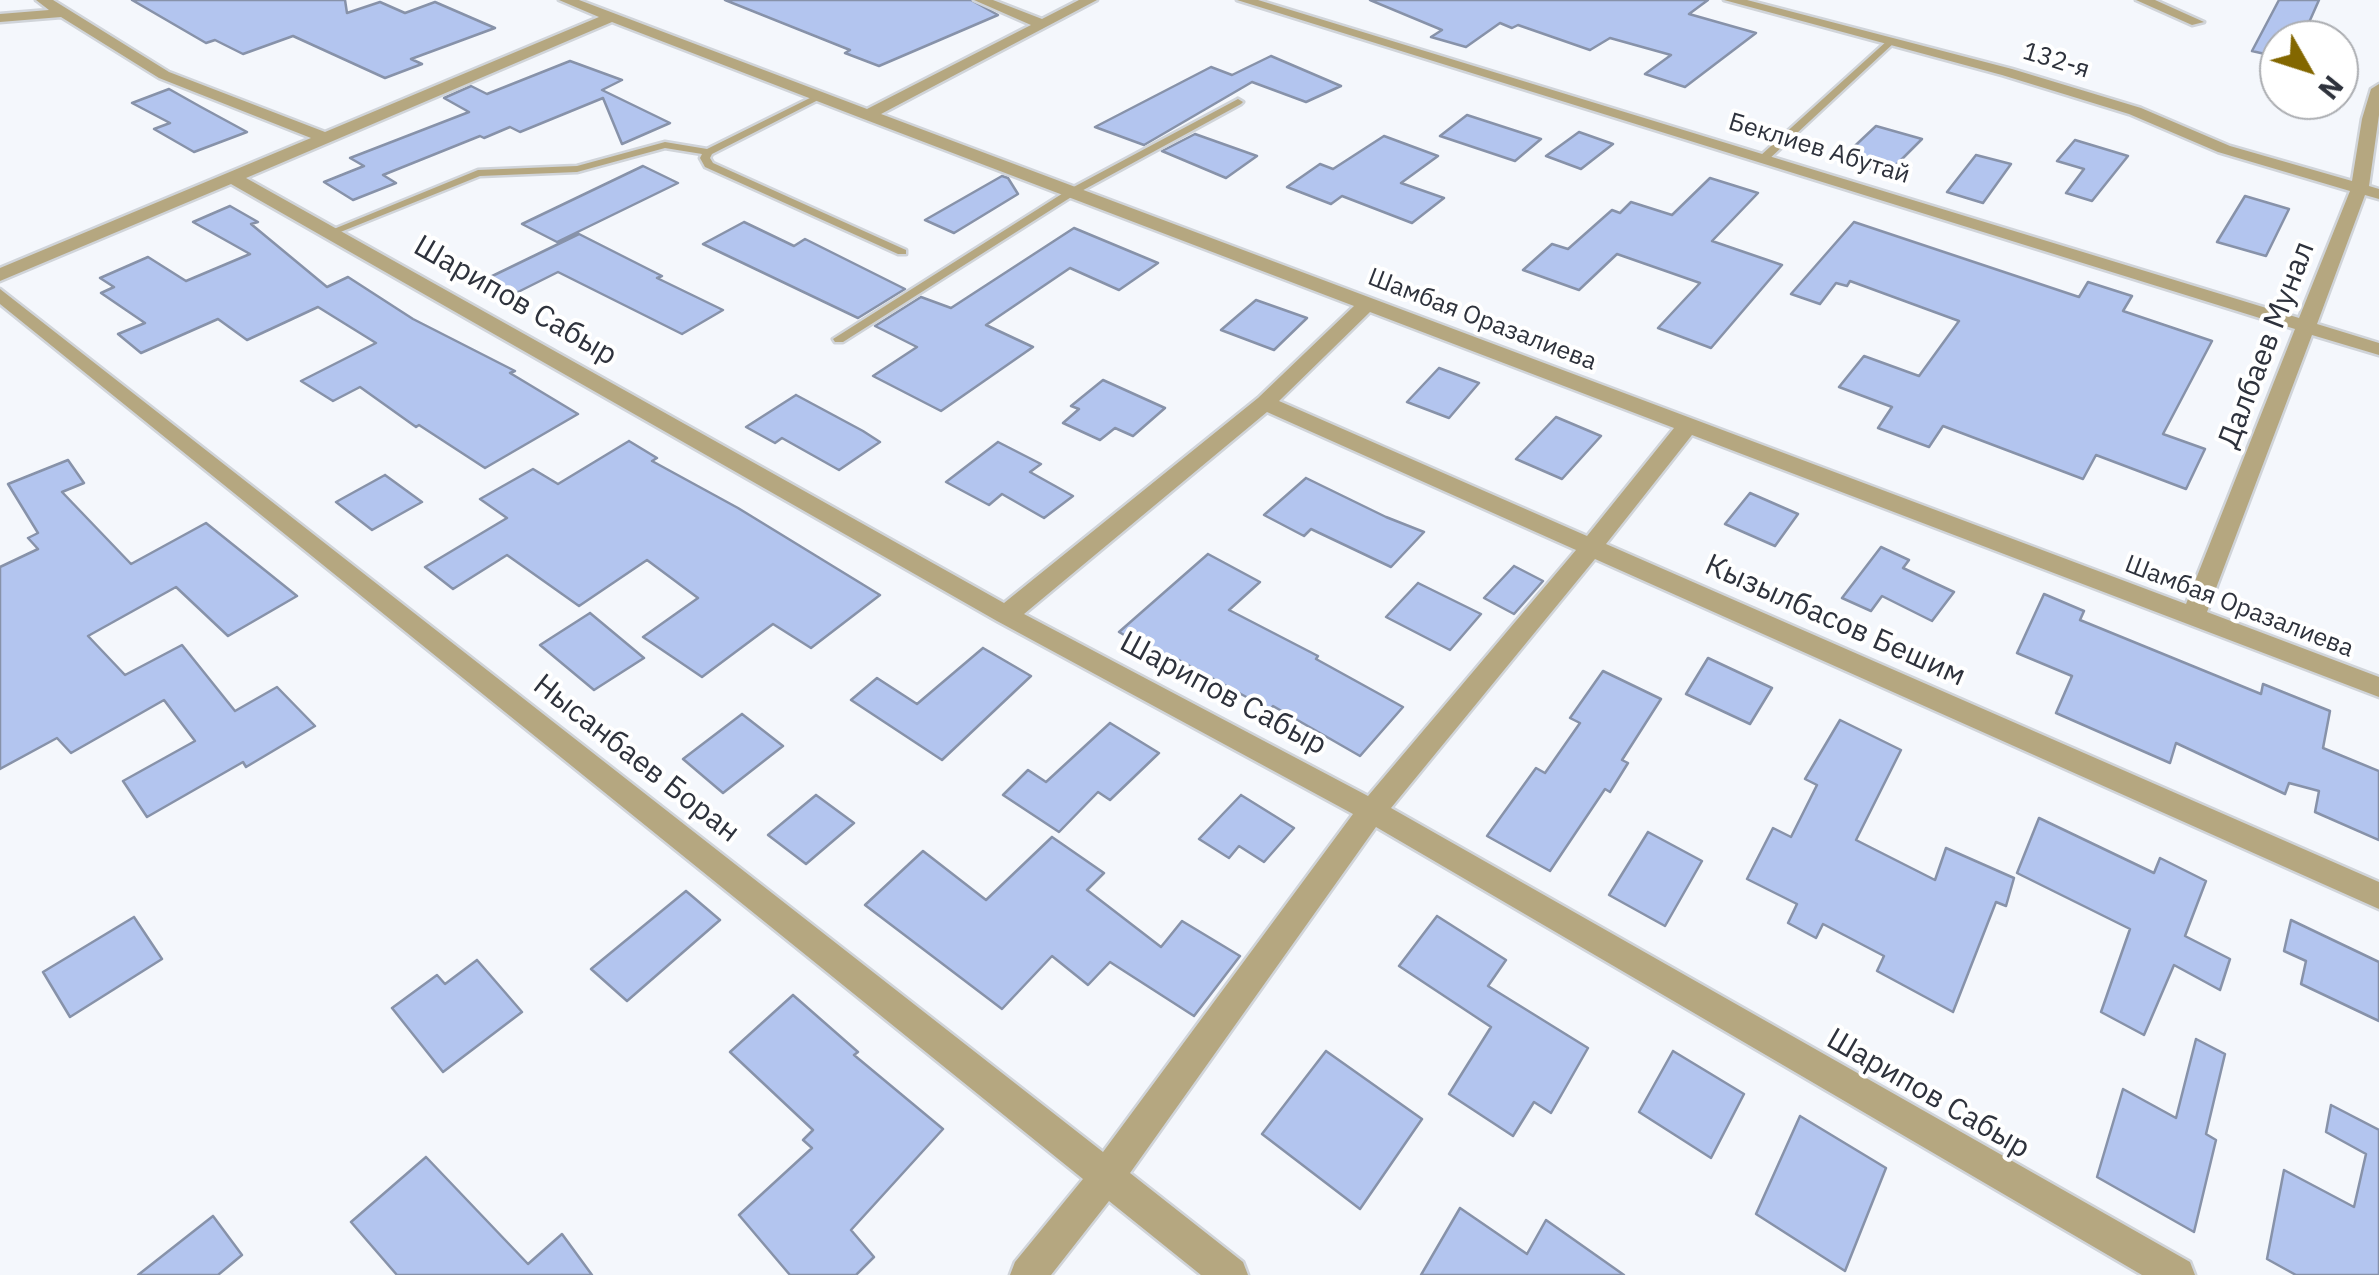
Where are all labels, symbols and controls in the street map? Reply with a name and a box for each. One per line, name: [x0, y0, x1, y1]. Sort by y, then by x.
north arrow: [2259, 20, 2359, 120]
street label: 132-я: [2019, 37, 2093, 85]
text: N: [2310, 68, 2352, 107]
street label: Беклиев Абутай: [1725, 107, 1913, 191]
street label: Шарипов Сабыр: [407, 228, 623, 374]
street label: Далбаев Мунал: [2211, 237, 2323, 453]
street label: Шамбая Оразалиева: [1363, 263, 1601, 377]
street label: Кызылбасов Бешим: [1699, 547, 1971, 695]
street label: Шамбая Оразалиева: [2120, 550, 2358, 664]
street label: Шарипов Сабыр: [1114, 624, 1332, 764]
street label: Нысанбаев Боран: [526, 667, 746, 851]
street label: Шарипов Сабыр: [1820, 1021, 2036, 1167]

